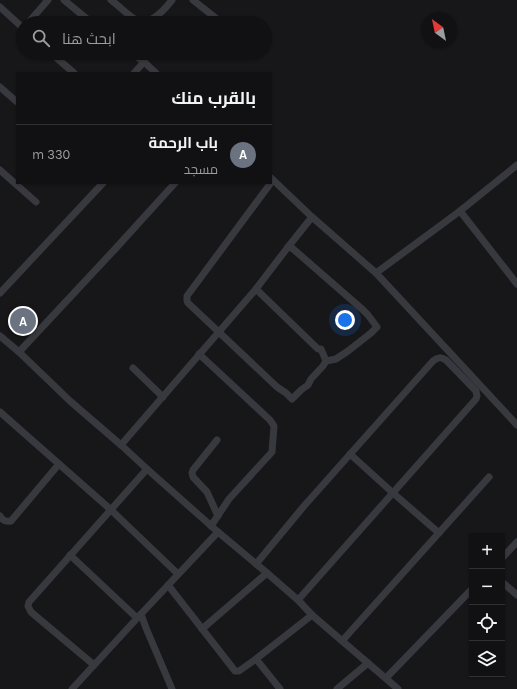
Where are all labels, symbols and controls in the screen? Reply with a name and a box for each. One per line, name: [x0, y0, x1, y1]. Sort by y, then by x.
north arrow: [421, 12, 457, 48]
search box: [16, 16, 272, 60]
icon: search: [30, 27, 52, 49]
text: ابحث هنا: [62, 30, 116, 48]
text: بالقرب منك: [172, 88, 256, 108]
text: باب الرحمة: [149, 134, 218, 152]
text: 330 m: [32, 147, 70, 162]
text: A: [239, 147, 247, 162]
text: مسجد: [184, 162, 218, 177]
pin: A: [10, 306, 36, 336]
your location: [335, 310, 355, 330]
map controls: [469, 533, 505, 677]
button: +: [469, 533, 505, 569]
button: −: [469, 569, 505, 605]
button: locate: [469, 605, 505, 641]
button: layers: [469, 641, 505, 677]

